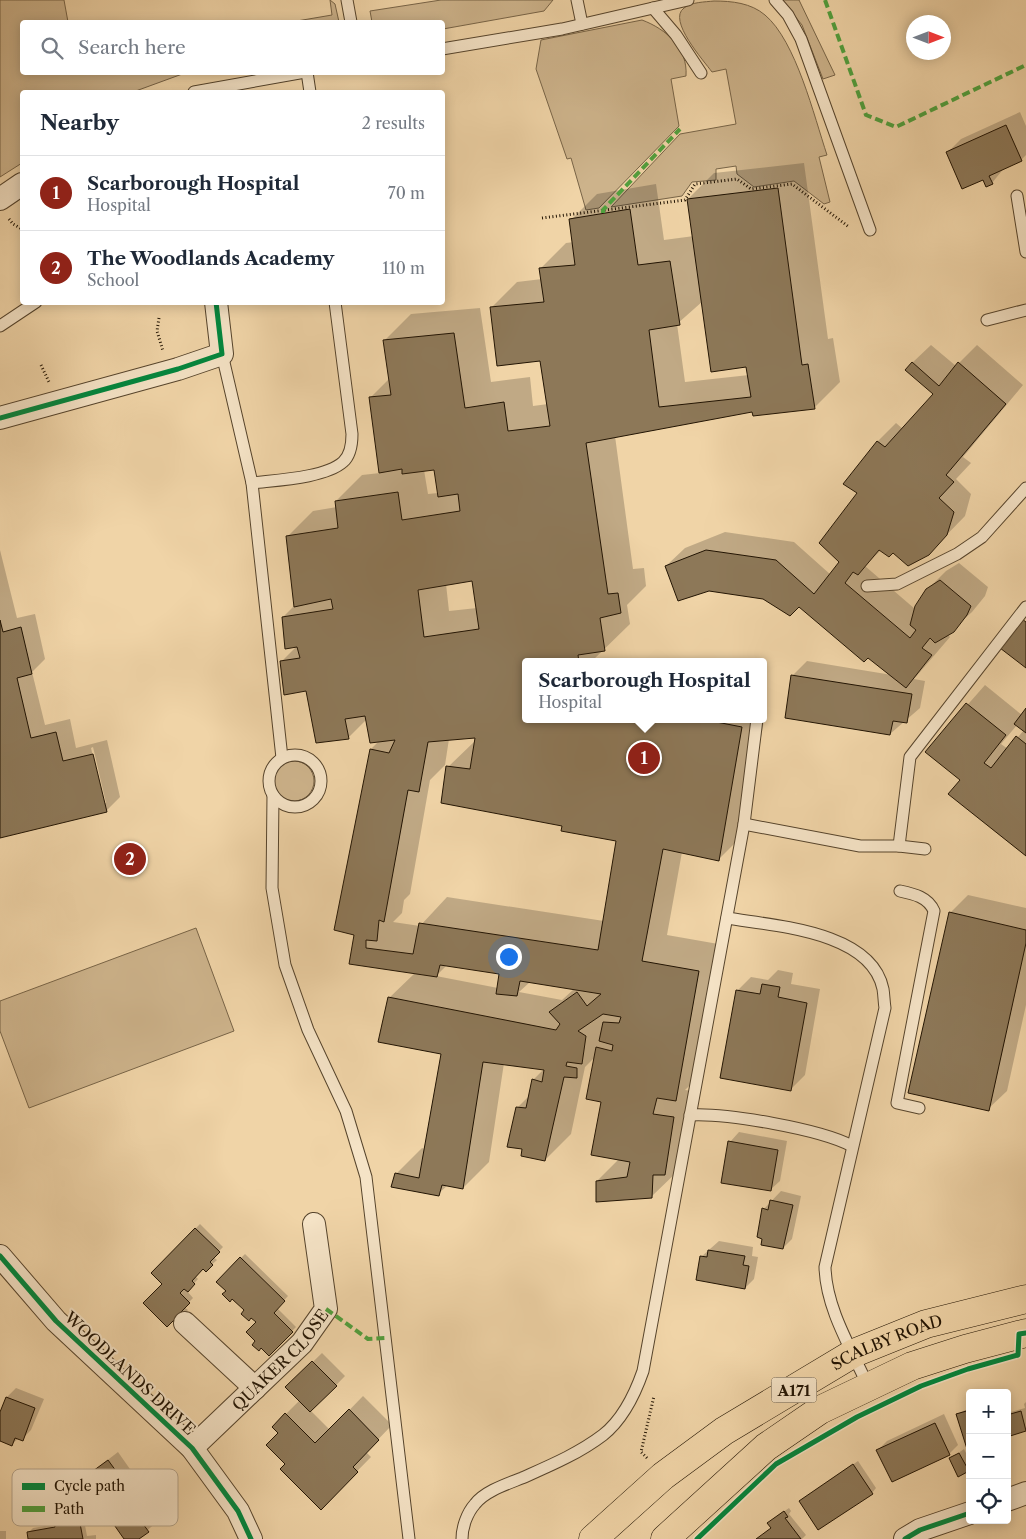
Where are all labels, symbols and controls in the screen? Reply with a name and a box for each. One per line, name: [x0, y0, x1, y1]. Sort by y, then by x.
north arrow: [906, 15, 951, 60]
search box: [20, 20, 445, 75]
icon: search: [38, 34, 66, 62]
text: Search here: [78, 36, 186, 59]
text: Nearby: [40, 110, 119, 135]
text: 2 results: [362, 113, 425, 133]
text: Scarborough Hospital: [87, 172, 300, 195]
text: 1: [52, 183, 60, 203]
text: 70 m: [388, 183, 425, 203]
text: Hospital: [87, 195, 151, 215]
text: The Woodlands Academy: [87, 247, 334, 270]
text: 2: [51, 258, 61, 278]
text: 110 m: [382, 258, 425, 278]
text: School: [87, 270, 139, 290]
popup: [522, 658, 767, 723]
text: Scarborough Hospital: [538, 669, 751, 692]
text: Hospital: [538, 692, 602, 712]
pin: 1: [628, 739, 660, 777]
pin: 2: [114, 840, 146, 878]
your location: [496, 944, 522, 970]
street label: QUAKER CLOSE: [228, 1305, 333, 1415]
street label: WOODLANDS DRIVE: [60, 1306, 200, 1439]
street label: SCALBY ROAD: [827, 1310, 944, 1375]
road number: A171: [772, 1378, 816, 1402]
map controls: [966, 1389, 1011, 1524]
button: +: [966, 1389, 1011, 1434]
button: −: [966, 1434, 1011, 1479]
legend: [12, 1469, 178, 1526]
text: Cycle path: [54, 1477, 125, 1495]
button: locate: [966, 1479, 1011, 1524]
text: Path: [54, 1500, 84, 1518]

